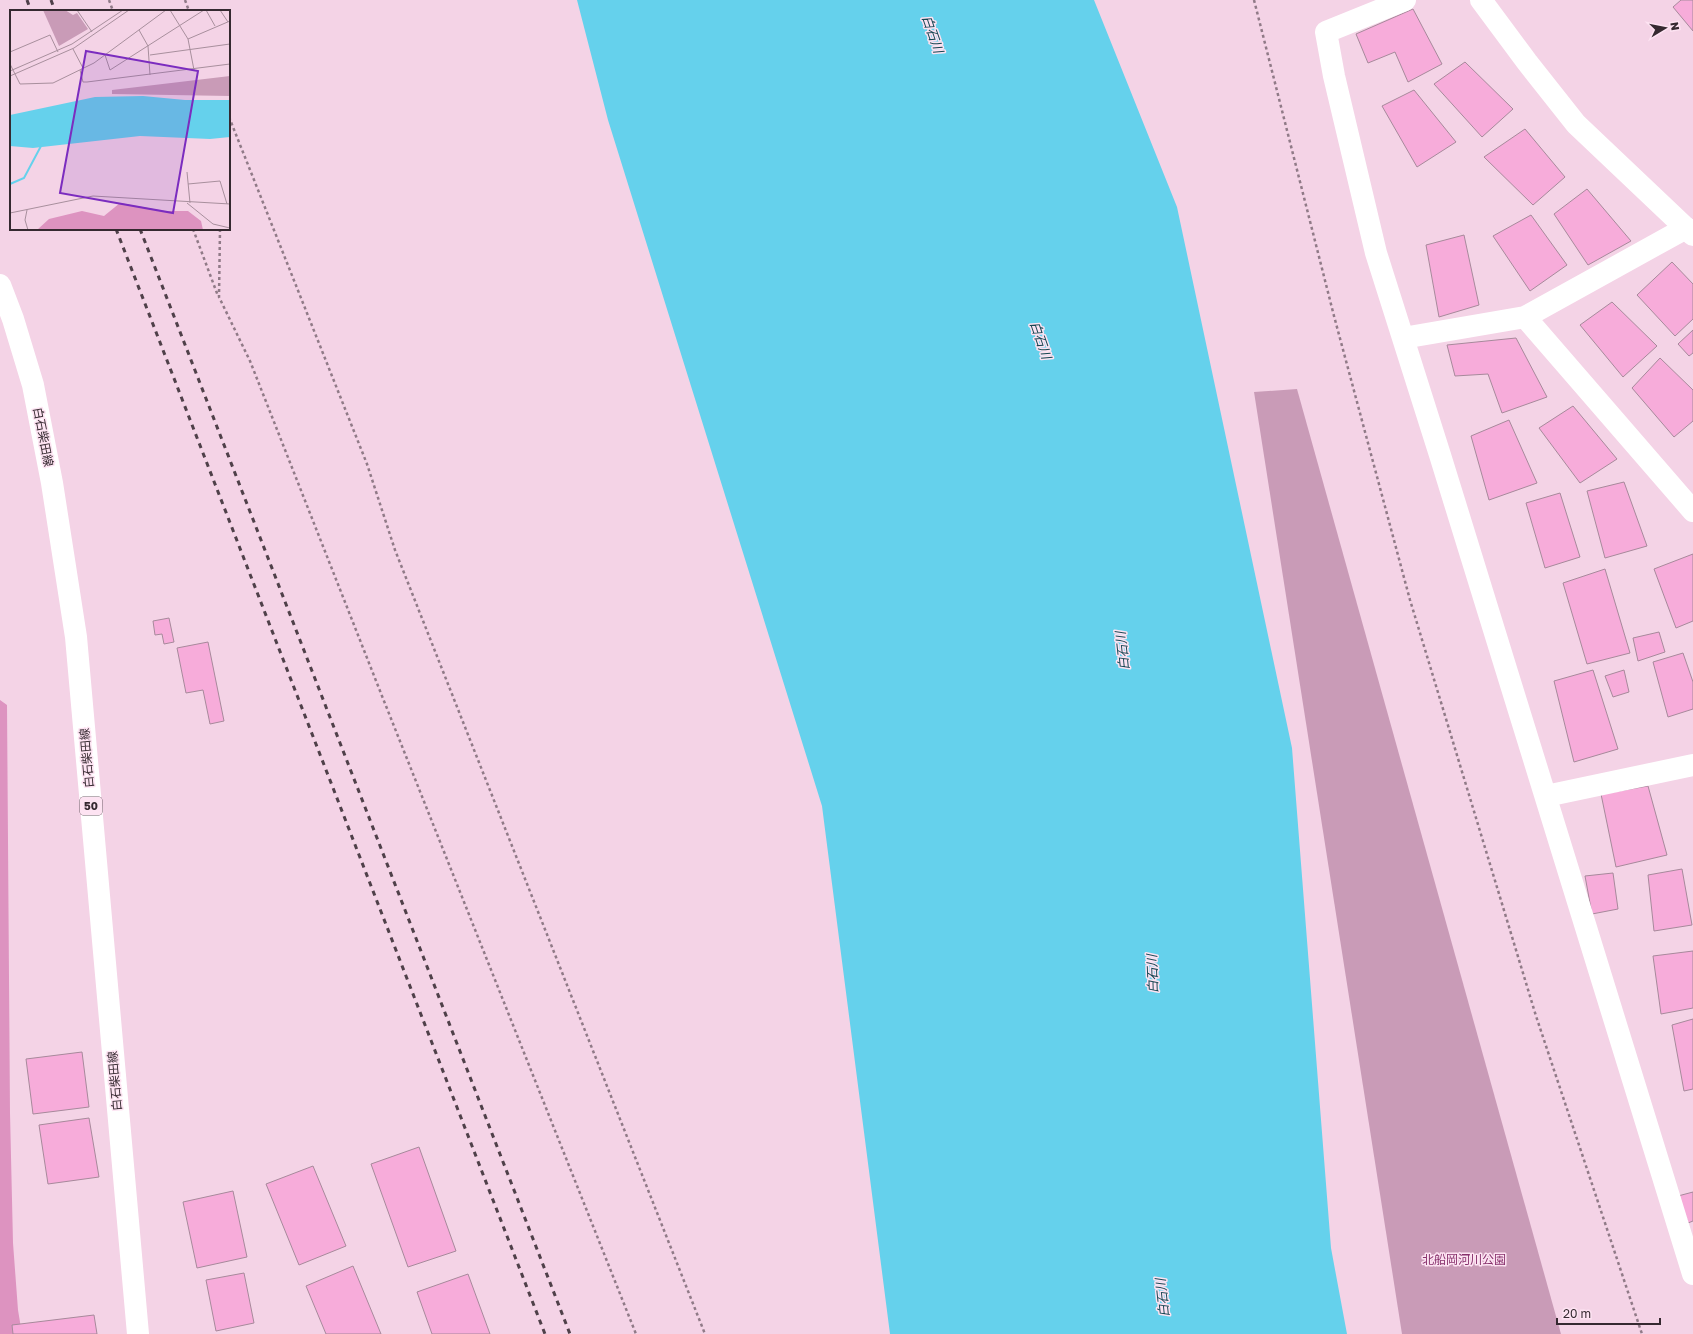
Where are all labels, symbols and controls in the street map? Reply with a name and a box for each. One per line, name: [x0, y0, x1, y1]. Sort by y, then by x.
north arrow: [1645, 8, 1685, 48]
inset map: [10, 10, 230, 230]
water label: 白石川: [919, 13, 948, 57]
text: N: [1668, 21, 1682, 31]
water label: 白石川: [1027, 319, 1056, 363]
street label: 白石柴田線: [30, 406, 57, 468]
water label: 白石川: [1112, 629, 1132, 671]
street label: 白石柴田線: [76, 727, 97, 789]
road number: 50: [80, 797, 102, 815]
water label: 白石川: [1143, 952, 1161, 994]
street label: 白石柴田線: [104, 1050, 125, 1112]
park label: 北船岡河川公園: [1422, 1252, 1506, 1267]
water label: 白石川: [1152, 1276, 1172, 1318]
scale bar: [1557, 1300, 1660, 1326]
text: 20 m: [1563, 1306, 1591, 1321]

